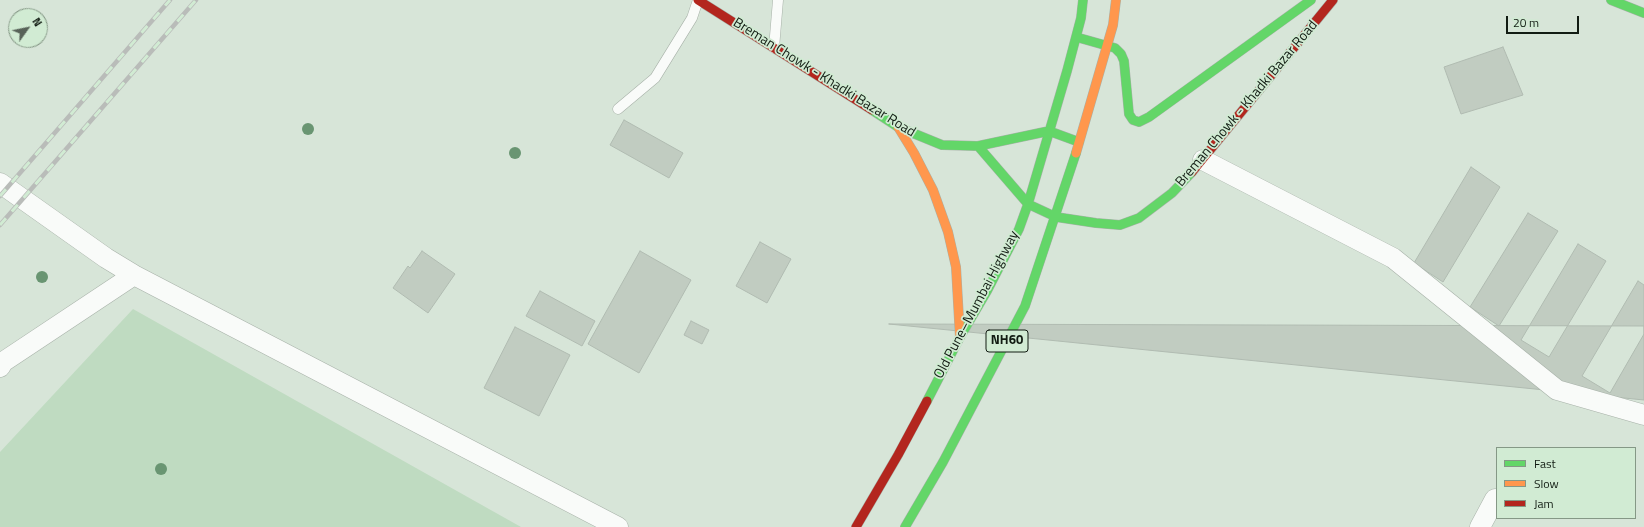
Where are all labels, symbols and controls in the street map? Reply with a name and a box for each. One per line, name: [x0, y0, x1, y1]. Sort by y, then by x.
north arrow: [8, 8, 48, 48]
scale bar: [1508, 8, 1581, 34]
text: 20 m: [1513, 13, 1539, 32]
text: N: [28, 14, 46, 30]
street label: Breman Chowk - Khadki Bazar Road: [730, 15, 918, 141]
street label: Breman Chowk - Khadki Bazar Road: [1172, 17, 1322, 191]
street label: Old Pune–Mumbai Highway: [931, 228, 1023, 382]
road number: NH60: [986, 330, 1028, 352]
legend: [1496, 447, 1636, 519]
text: Fast: [1534, 454, 1556, 473]
text: Slow: [1534, 474, 1559, 493]
text: Jam: [1534, 494, 1554, 513]

